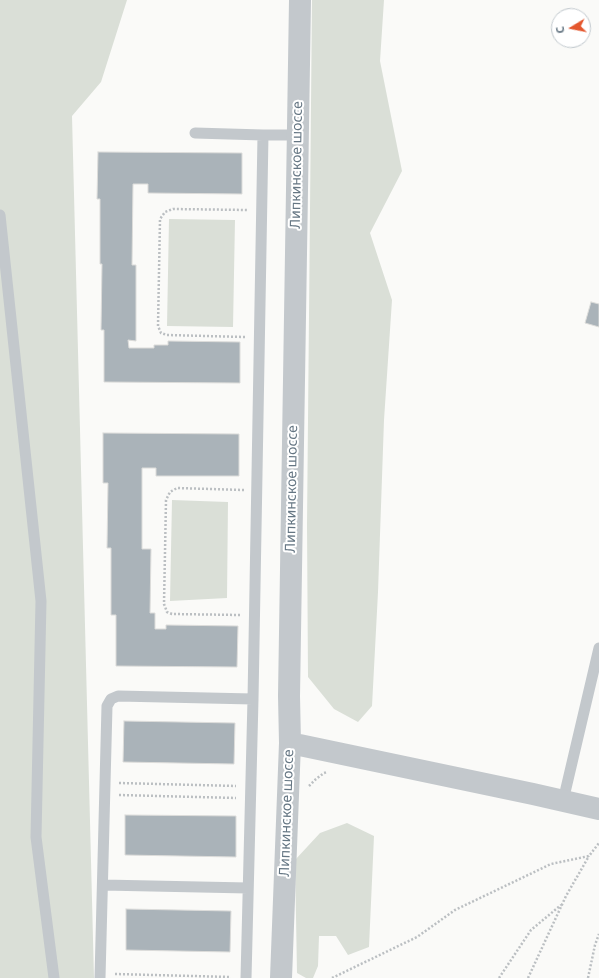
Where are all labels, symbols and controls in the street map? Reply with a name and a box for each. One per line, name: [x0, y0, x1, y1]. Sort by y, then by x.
north arrow: [551, 8, 591, 48]
text: С: [552, 25, 568, 35]
street label: Липкинское шоссе: [287, 101, 307, 229]
street label: Липкинское шоссе: [282, 425, 302, 553]
street label: Липкинское шоссе: [276, 749, 298, 877]

